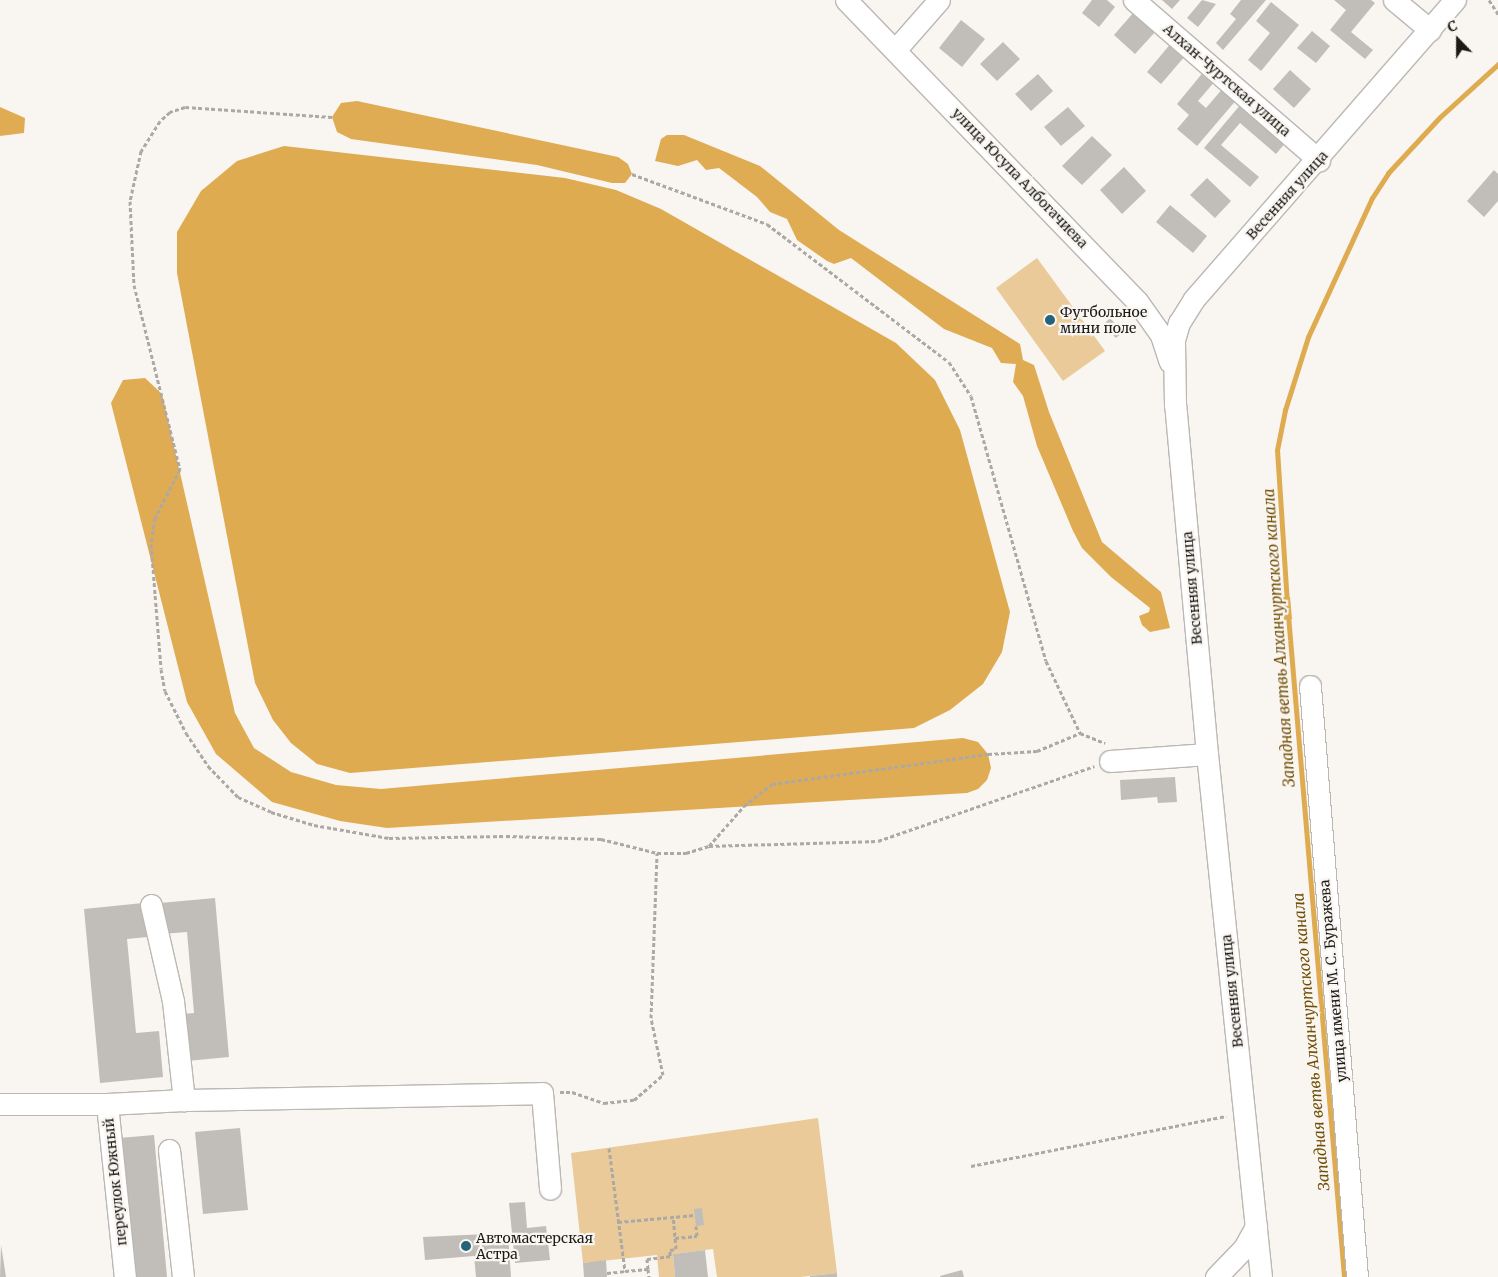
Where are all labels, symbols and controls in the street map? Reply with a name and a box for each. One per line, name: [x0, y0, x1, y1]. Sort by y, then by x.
north arrow: [1433, 15, 1483, 65]
text: С: [1445, 16, 1460, 36]
street label: Алхан-Чуртская улица: [1160, 20, 1294, 140]
street label: улица Юсупа Албогачиева: [949, 104, 1091, 252]
street label: Весенняя улица: [1243, 147, 1331, 243]
place label: Футбольное мини поле: [1060, 304, 1147, 336]
marker: Футбольное мини поле: [1044, 314, 1056, 326]
water label: Западная ветвь Алханчуртского канала: [1260, 488, 1298, 788]
street label: Весенняя улица: [1179, 531, 1205, 645]
street label: улица имени М. С. Буражева: [1316, 879, 1350, 1083]
water label: Западная ветвь Алханчуртского канала: [1289, 892, 1333, 1192]
street label: Весенняя улица: [1218, 934, 1246, 1048]
street label: переулок Южный: [100, 1117, 130, 1247]
place label: Автомастерская Астра: [476, 1230, 593, 1262]
marker: Автомастерская Астра: [460, 1240, 472, 1252]

